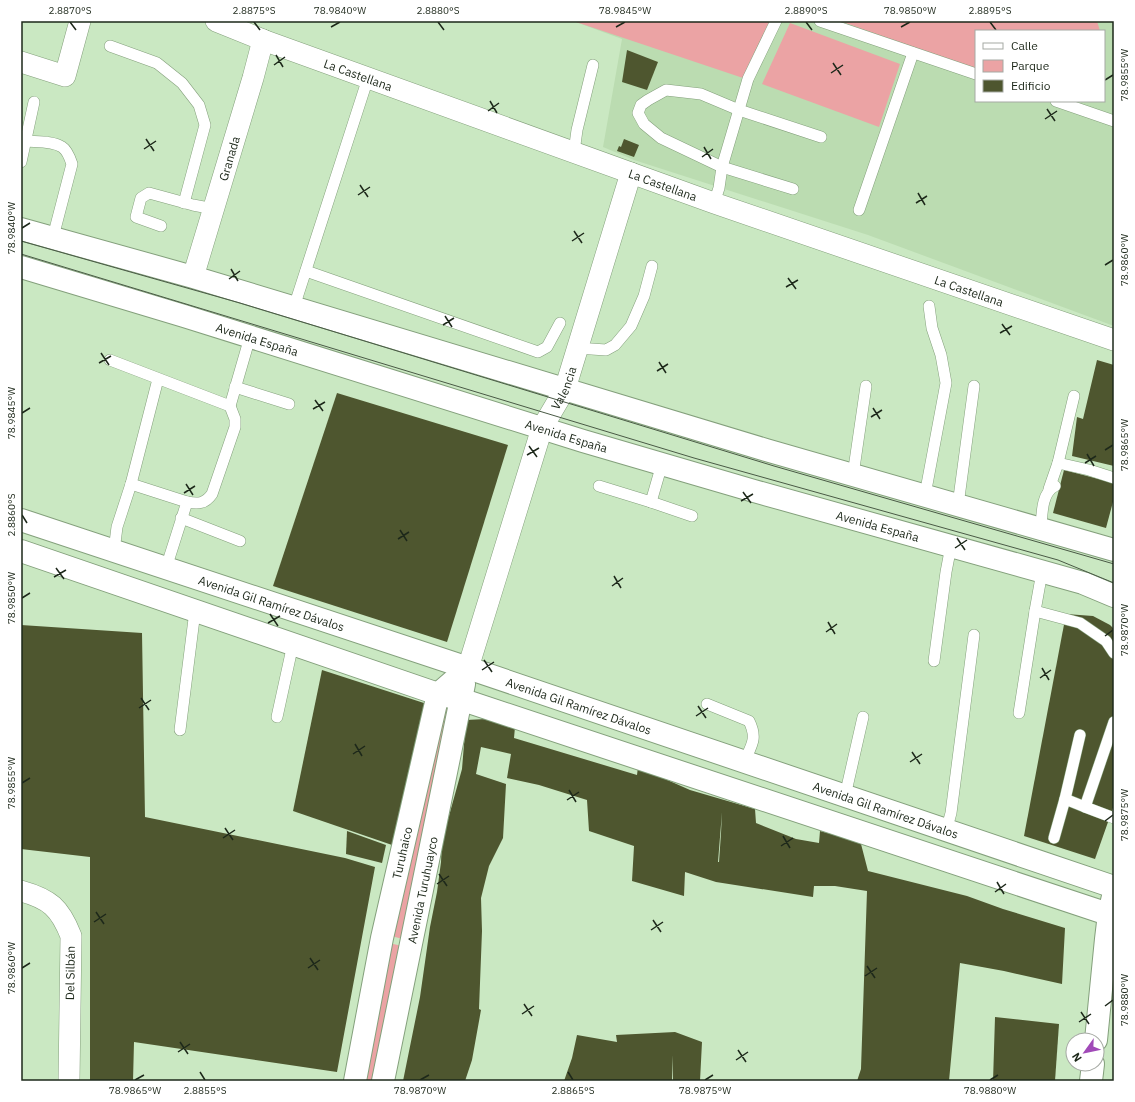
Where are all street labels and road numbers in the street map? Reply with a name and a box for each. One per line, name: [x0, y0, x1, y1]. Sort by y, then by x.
street label: La Castellana: [322, 55, 395, 94]
street label: Granada: [215, 134, 243, 182]
street label: La Castellana: [627, 165, 700, 204]
street label: La Castellana: [933, 272, 1006, 309]
street label: Avenida España: [214, 319, 301, 359]
street label: Valencia: [547, 364, 579, 412]
street label: Avenida España: [523, 416, 610, 455]
street label: Avenida España: [835, 507, 921, 544]
street label: Avenida Gil Ramírez Dávalos: [197, 572, 347, 634]
street label: Avenida Gil Ramírez Dávalos: [504, 674, 654, 737]
street label: Avenida Gil Ramírez Dávalos: [811, 778, 961, 841]
street label: Turuhaico: [388, 825, 415, 880]
street label: Avenida Turuhuayco: [404, 835, 440, 945]
street label: Del Silbán: [62, 946, 78, 1000]

